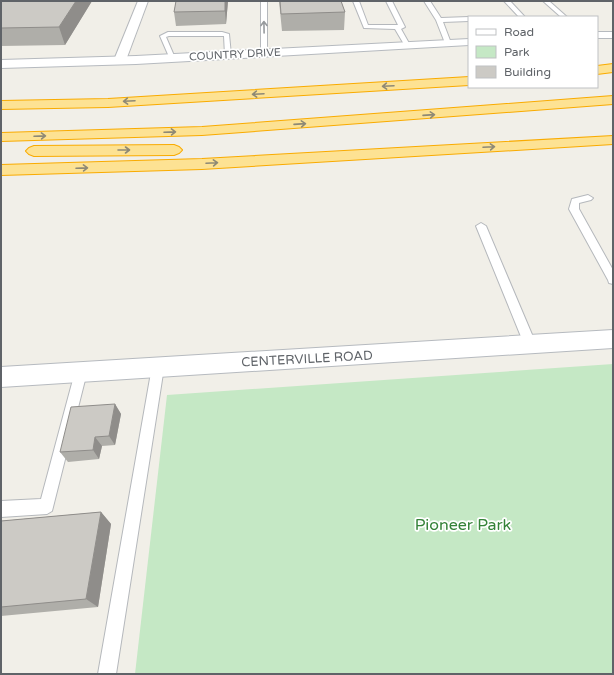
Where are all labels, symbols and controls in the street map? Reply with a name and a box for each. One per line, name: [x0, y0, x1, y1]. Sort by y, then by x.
legend: [468, 16, 598, 88]
one-way arrow: [260, 21, 268, 34]
text: Road: [504, 25, 534, 39]
text: Park: [504, 45, 530, 59]
street label: COUNTRY DRIVE: [189, 46, 281, 63]
text: Building: [504, 65, 551, 79]
one-way arrow: [382, 83, 395, 90]
one-way arrow: [252, 90, 265, 98]
one-way arrow: [123, 98, 136, 105]
one-way arrow: [422, 111, 435, 118]
one-way arrow: [293, 120, 306, 127]
one-way arrow: [163, 128, 176, 135]
one-way arrow: [33, 132, 46, 140]
one-way arrow: [482, 143, 495, 150]
one-way arrow: [117, 146, 130, 154]
one-way arrow: [205, 159, 218, 167]
one-way arrow: [75, 164, 88, 171]
street label: CENTERVILLE ROAD: [241, 348, 373, 370]
park label: Pioneer Park: [415, 515, 512, 535]

